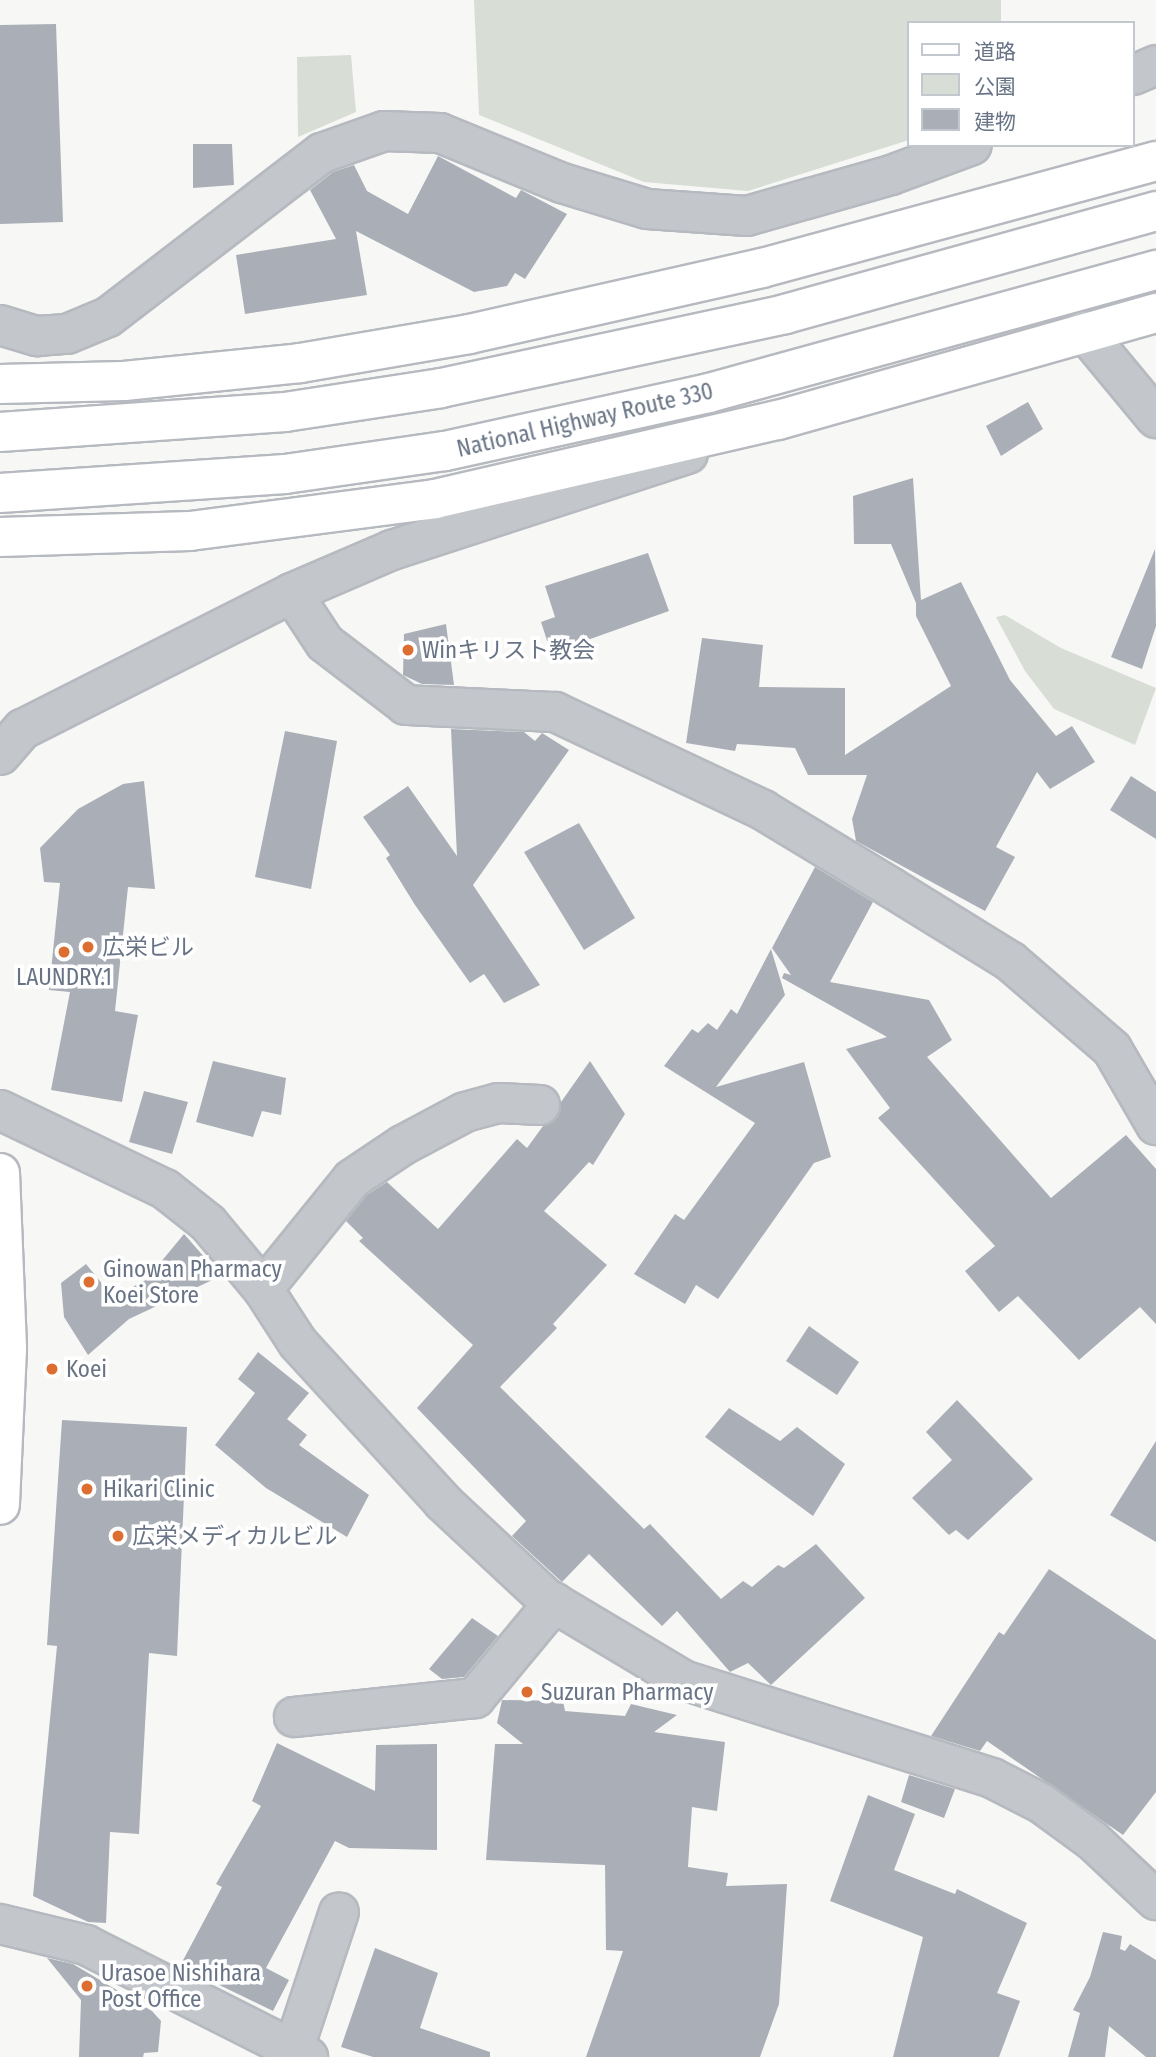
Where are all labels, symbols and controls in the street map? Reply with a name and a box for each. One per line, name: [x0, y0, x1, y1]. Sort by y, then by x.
legend: [908, 21, 1135, 147]
text: 道路: [974, 39, 1016, 65]
text: 公園: [974, 74, 1016, 100]
text: 建物: [974, 109, 1016, 135]
street label: National Highway Route 330: [454, 377, 716, 463]
place label: Winキリスト教会: [422, 636, 595, 664]
marker: Winキリスト教会: [400, 642, 416, 658]
place label: 広栄ビル: [102, 933, 194, 961]
marker: 広栄ビル: [80, 939, 96, 955]
marker: LAUNDRY.1: [56, 944, 72, 960]
place label: LAUNDRY.1: [16, 963, 112, 991]
place label: Ginowan Pharmacy Koei Store: [103, 1255, 282, 1309]
marker: Ginowan Pharmacy Koei Store: [81, 1274, 97, 1290]
place label: Koei: [66, 1355, 107, 1383]
marker: Koei: [44, 1361, 60, 1377]
place label: Hikari Clinic: [103, 1475, 215, 1503]
marker: Hikari Clinic: [77, 1479, 97, 1499]
place label: 広栄メディカルビル: [132, 1522, 339, 1550]
marker: 広栄メディカルビル: [110, 1528, 126, 1544]
place label: Suzuran Pharmacy: [541, 1678, 714, 1706]
marker: Suzuran Pharmacy: [519, 1684, 535, 1700]
place label: Urasoe Nishihara Post Office: [101, 1959, 261, 2013]
marker: Urasoe Nishihara Post Office: [79, 1978, 95, 1994]

